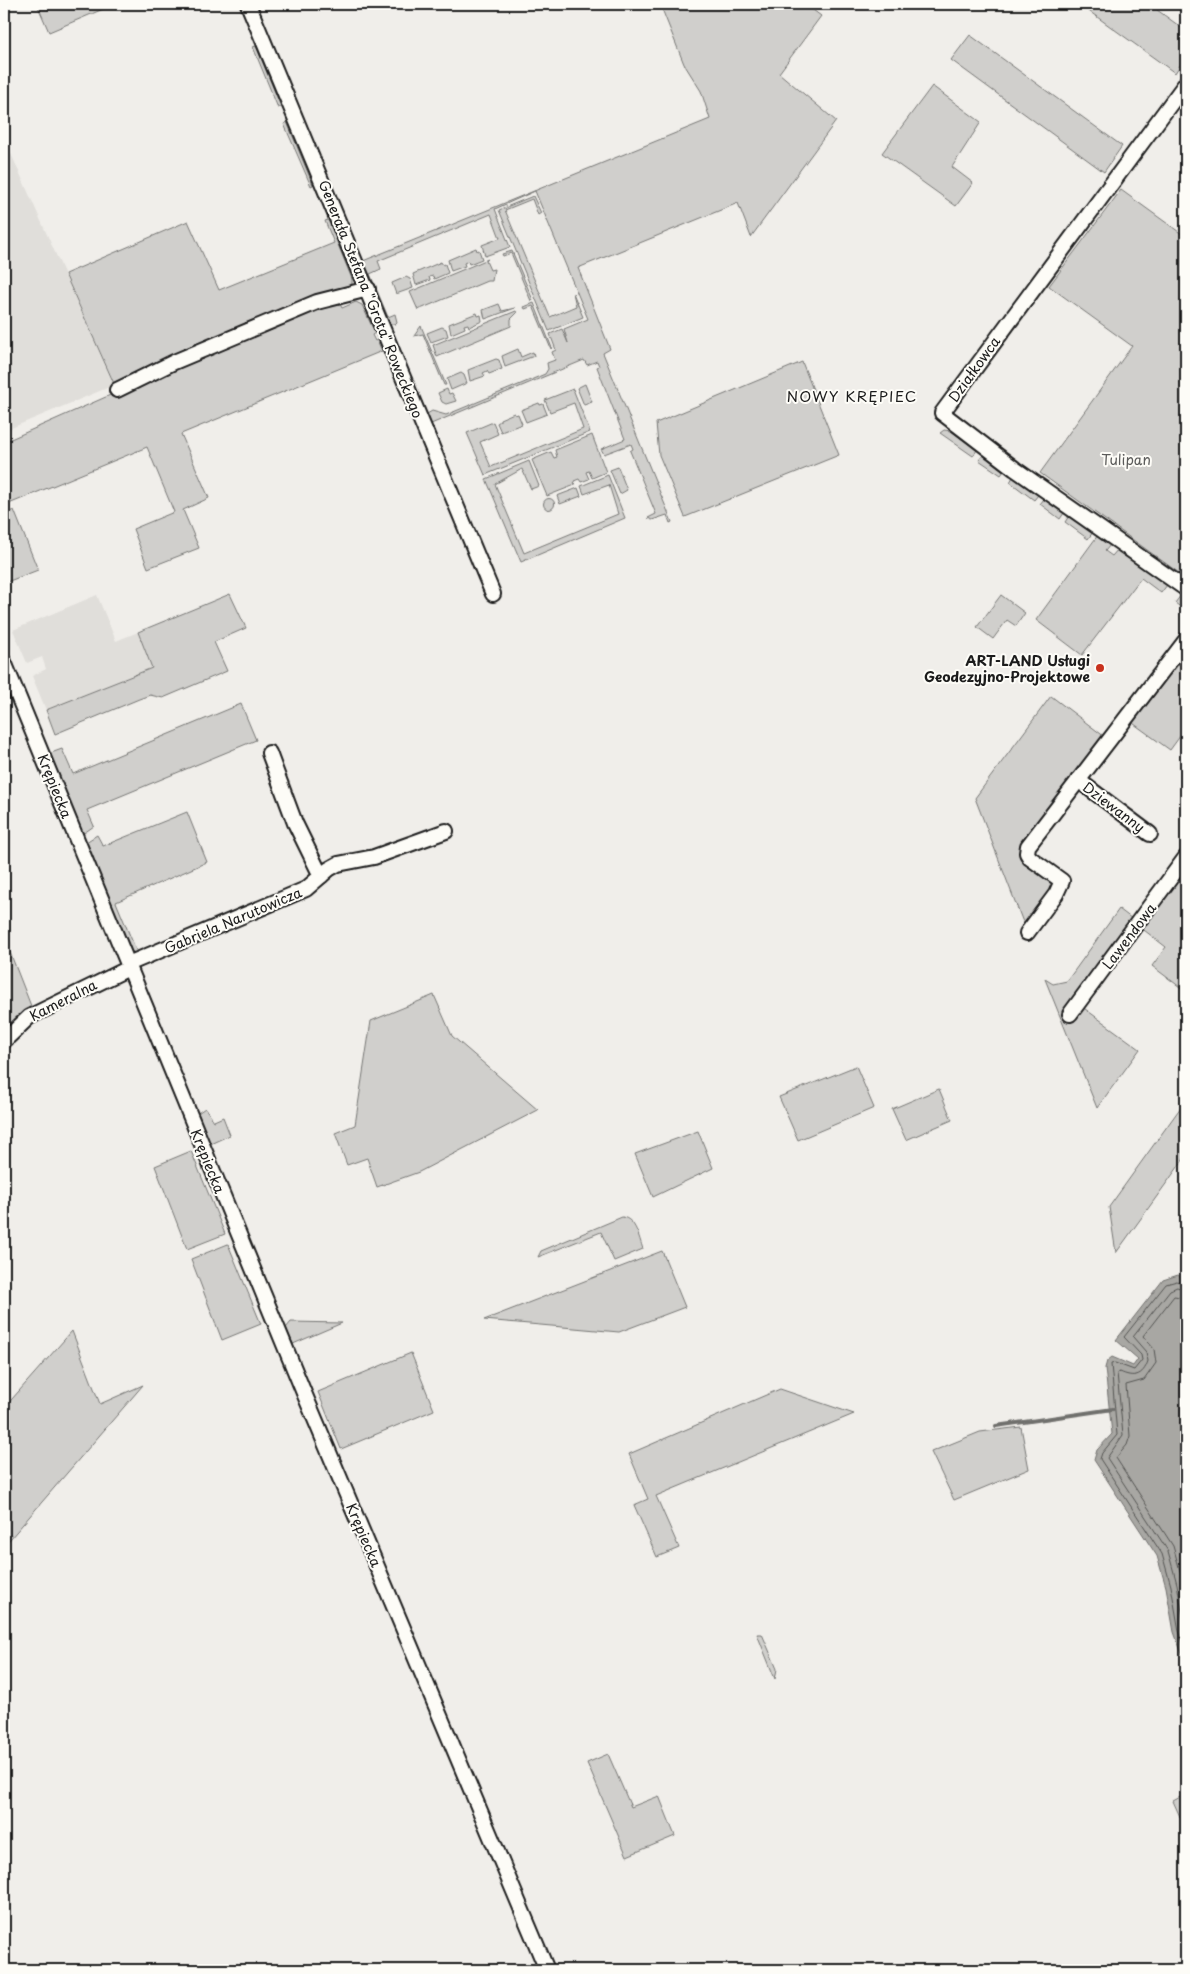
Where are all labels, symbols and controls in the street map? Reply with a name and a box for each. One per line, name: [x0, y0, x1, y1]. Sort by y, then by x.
street label: Generała Stefana "Grota" Roweckiego: [313, 177, 429, 421]
street label: Działkowca: [943, 332, 1005, 406]
district label: NOWY KRĘPIEC: [787, 384, 917, 407]
park label: Tulipan: [1101, 449, 1151, 470]
place label: ART-LAND Usługi Geodezyjno-Projektowe: [924, 650, 1090, 687]
marker: ART-LAND Usługi Geodezyjno-Projektowe: [1094, 662, 1106, 674]
street label: Krępiecka: [33, 751, 78, 822]
street label: Dziewanny: [1079, 777, 1149, 837]
street label: Gabriela Narutowicza: [161, 881, 305, 958]
street label: Lawendowa: [1097, 898, 1161, 974]
street label: Kameralna: [26, 974, 101, 1026]
street label: Krępiecka: [186, 1126, 231, 1197]
street label: Krępiecka: [341, 1500, 387, 1571]

